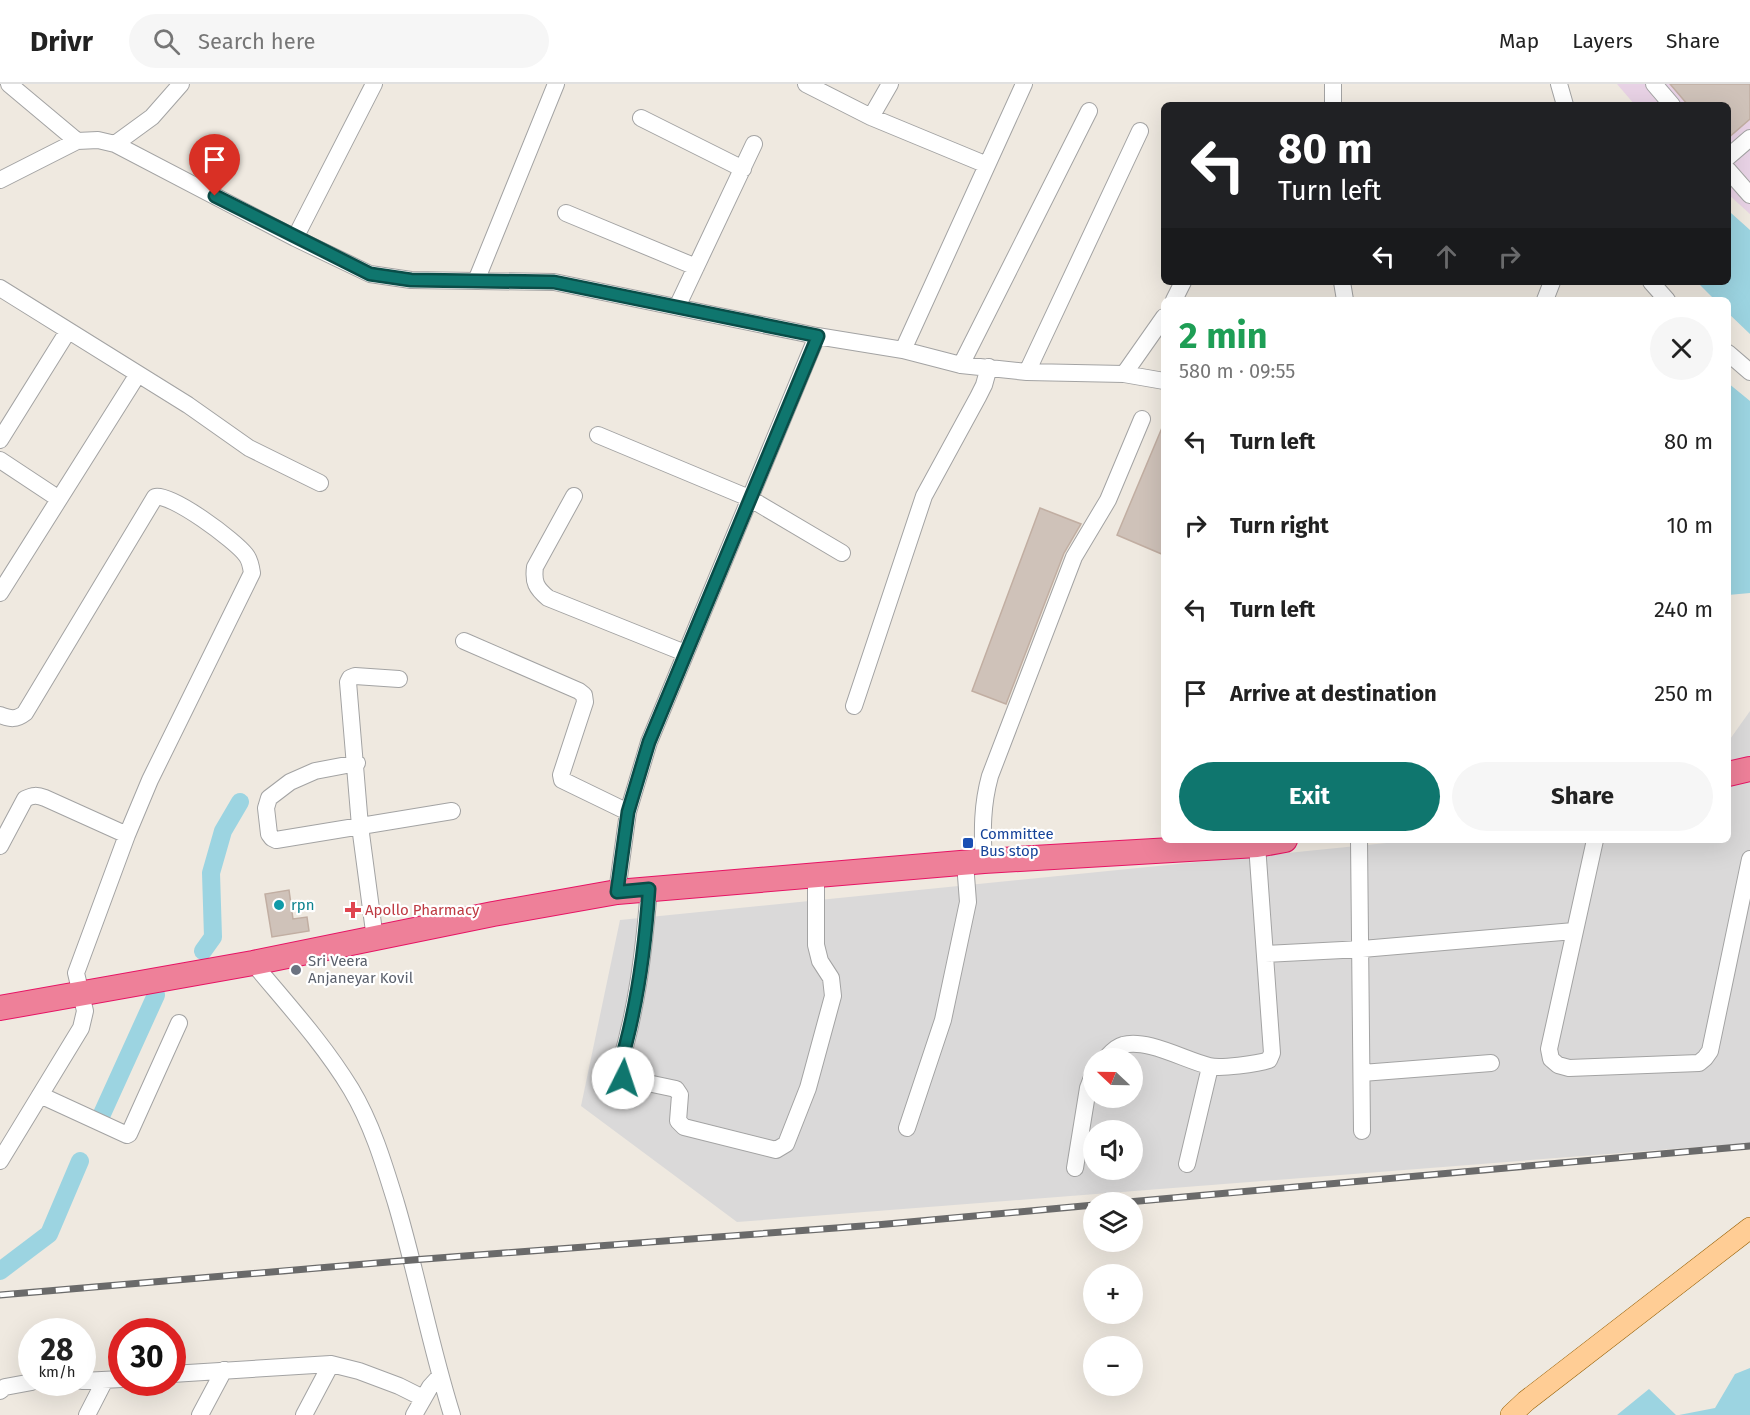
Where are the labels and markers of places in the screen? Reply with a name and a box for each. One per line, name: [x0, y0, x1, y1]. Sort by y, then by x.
pin: [189, 134, 240, 196]
place label: Committee Bus stop: [980, 825, 1054, 860]
marker: Committee Bus stop: [961, 836, 975, 850]
place label: rpn: [291, 896, 315, 914]
marker: rpn: [272, 898, 286, 912]
place label: Apollo Pharmacy: [365, 901, 480, 919]
marker: Apollo Pharmacy: [346, 903, 360, 917]
place label: Sri Veera Anjaneyar Kovil: [308, 952, 414, 987]
marker: Sri Veera Anjaneyar Kovil: [289, 963, 303, 977]

